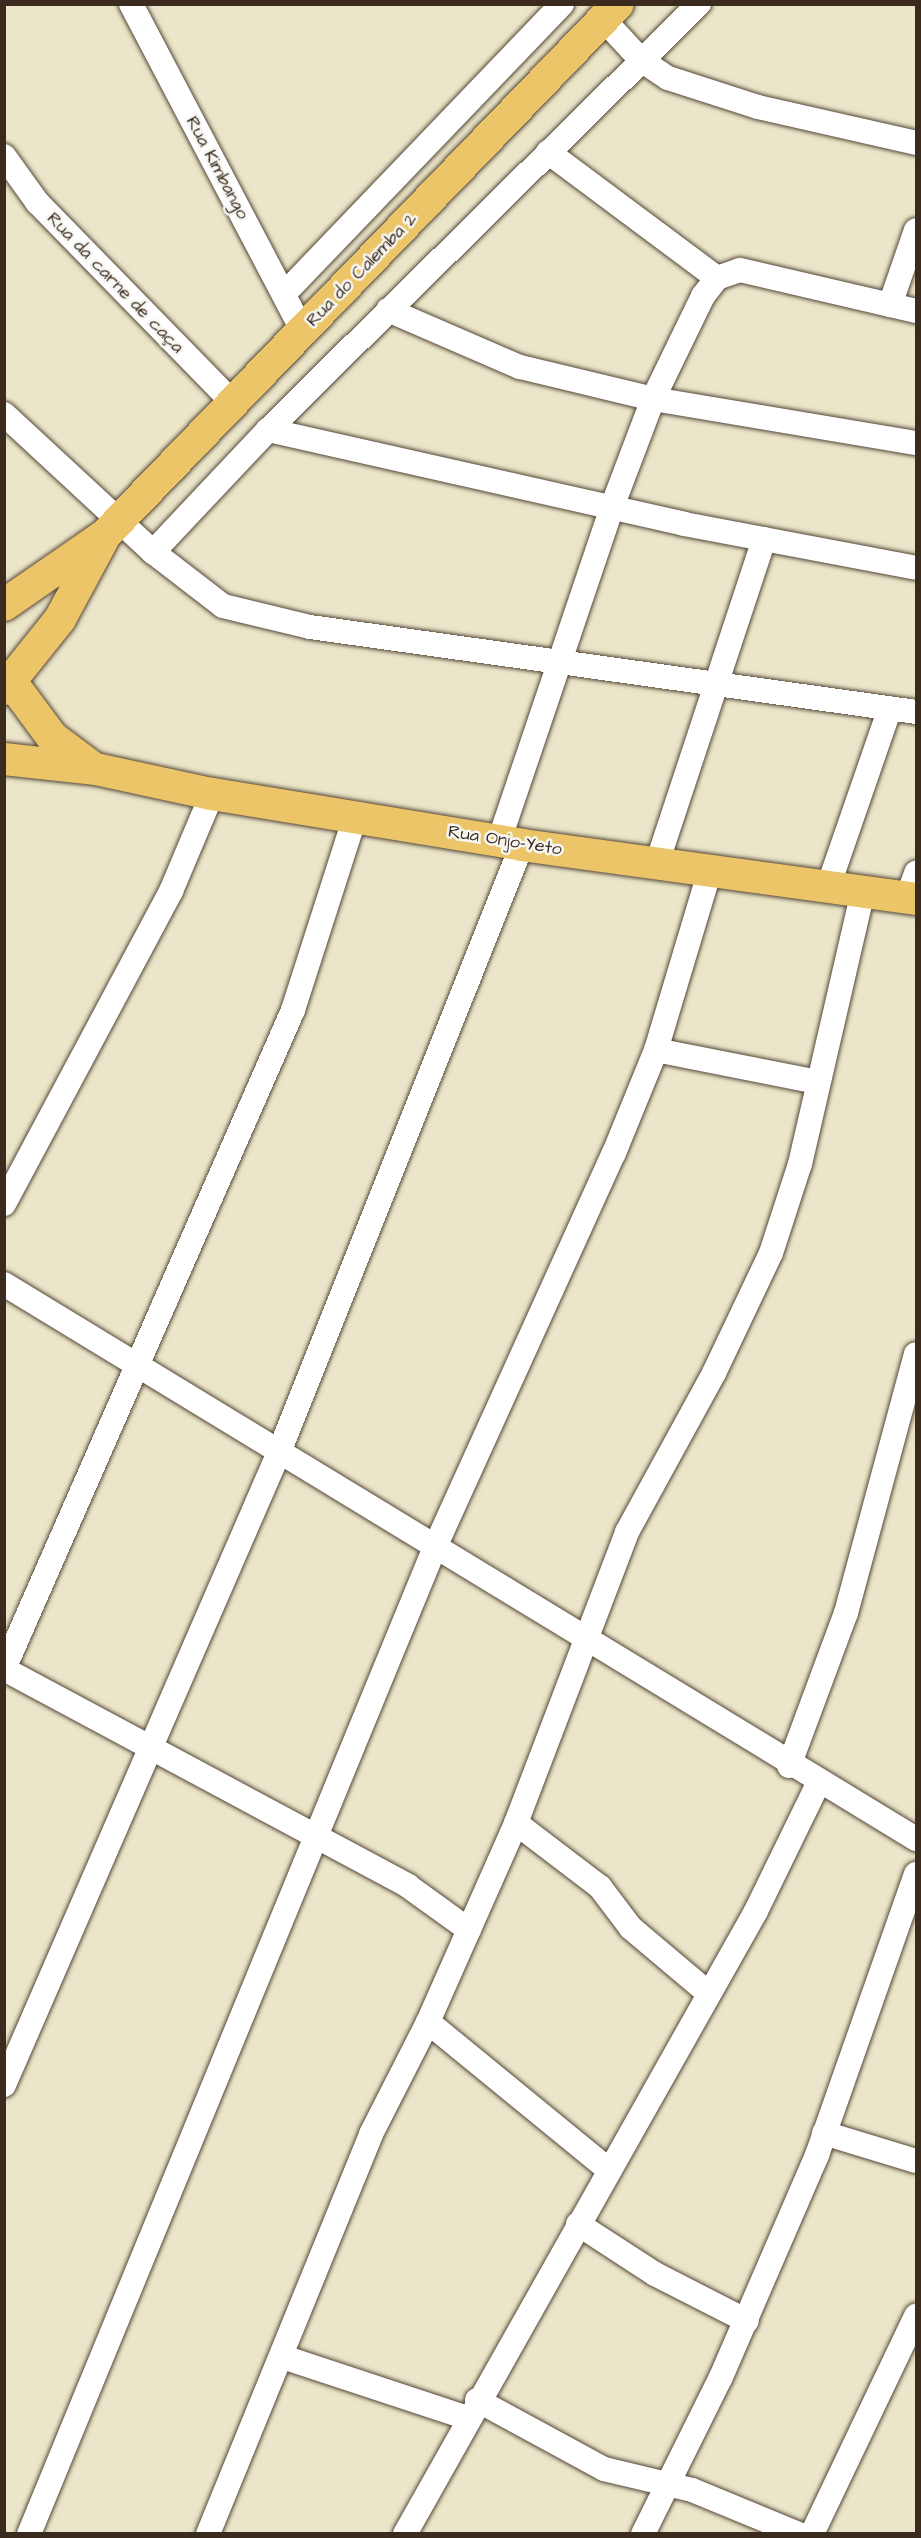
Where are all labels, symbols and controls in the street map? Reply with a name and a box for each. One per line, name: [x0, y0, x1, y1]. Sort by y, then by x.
street label: Rua Kimbango: [181, 113, 253, 223]
street label: Rua da carne de caça: [42, 208, 188, 358]
street label: Rua do Calemba 2: [302, 208, 422, 332]
street label: Rua Onjo-Yeto: [446, 821, 564, 861]

